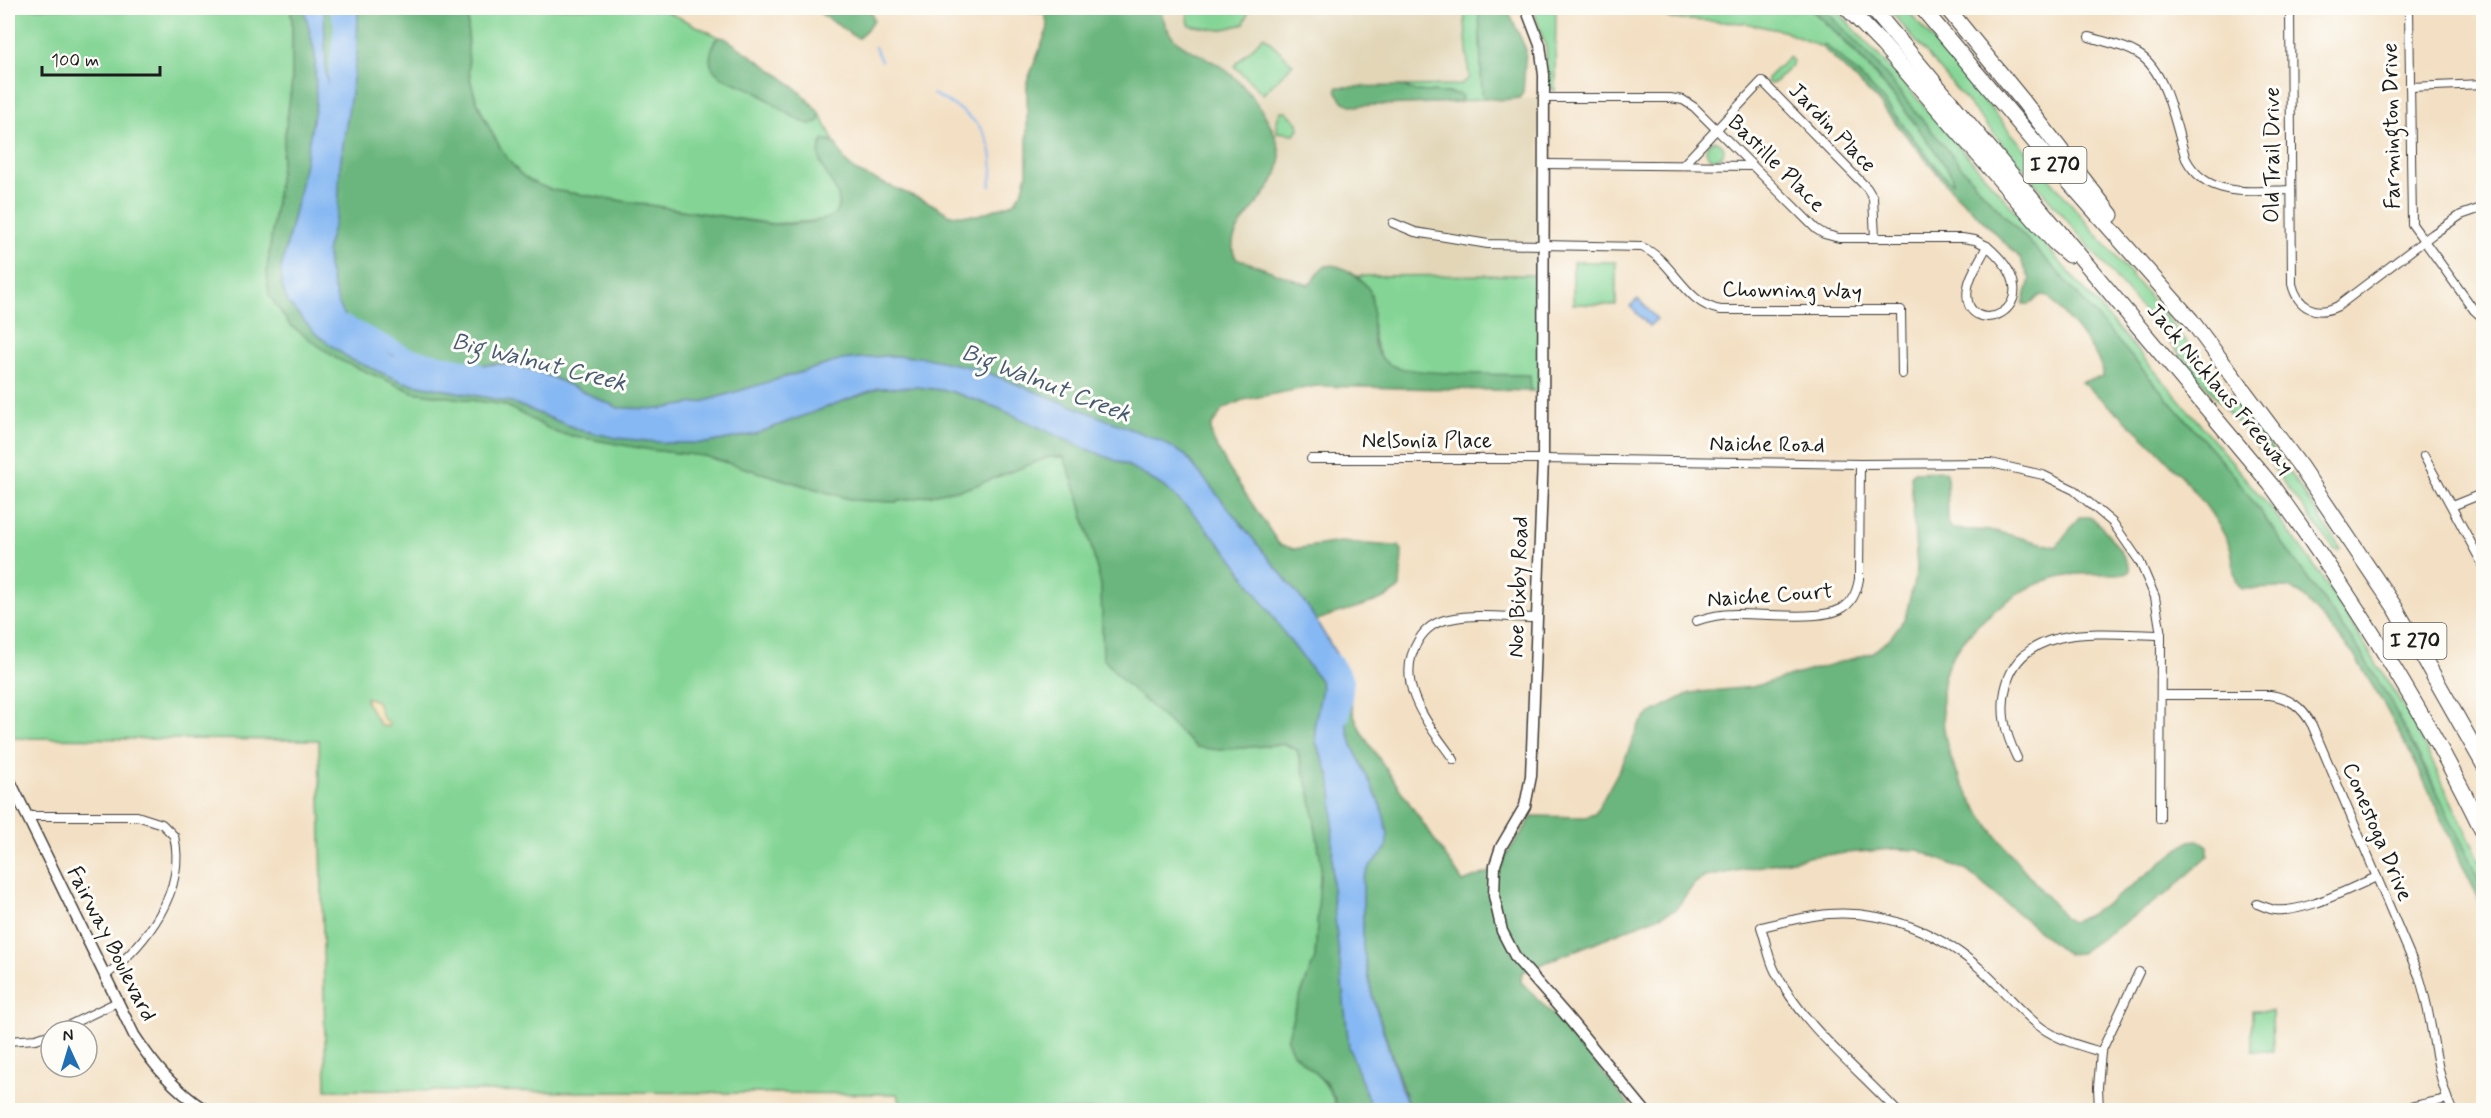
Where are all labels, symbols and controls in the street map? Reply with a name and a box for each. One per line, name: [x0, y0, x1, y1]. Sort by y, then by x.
scale bar: [42, 39, 160, 77]
street label: Farmington Drive: [2377, 42, 2410, 209]
text: 100 m: [51, 49, 99, 73]
street label: Jardin Place: [1782, 77, 1882, 179]
street label: Old Trail Drive: [2259, 87, 2287, 223]
street label: Bastille Place: [1721, 109, 1831, 219]
road number: I 270: [2024, 147, 2086, 183]
street label: Chowning Way: [1722, 276, 1862, 307]
street label: Jack Nicklaus Freeway: [2140, 298, 2300, 480]
water label: Big Walnut Creek: [448, 326, 630, 403]
water label: Big Walnut Creek: [956, 338, 1135, 433]
street label: Nelsonia Place: [1362, 427, 1492, 455]
street label: Naiche Road: [1709, 430, 1825, 460]
street label: Noe Bixby Road: [1503, 516, 1535, 658]
street label: Naiche Court: [1706, 578, 1834, 614]
road number: I 270: [2384, 623, 2446, 659]
street label: Conestoga Drive: [2334, 759, 2419, 906]
street label: Fairway Boulevard: [60, 862, 162, 1026]
north arrow: [39, 1019, 99, 1079]
text: N: [62, 1025, 74, 1046]

